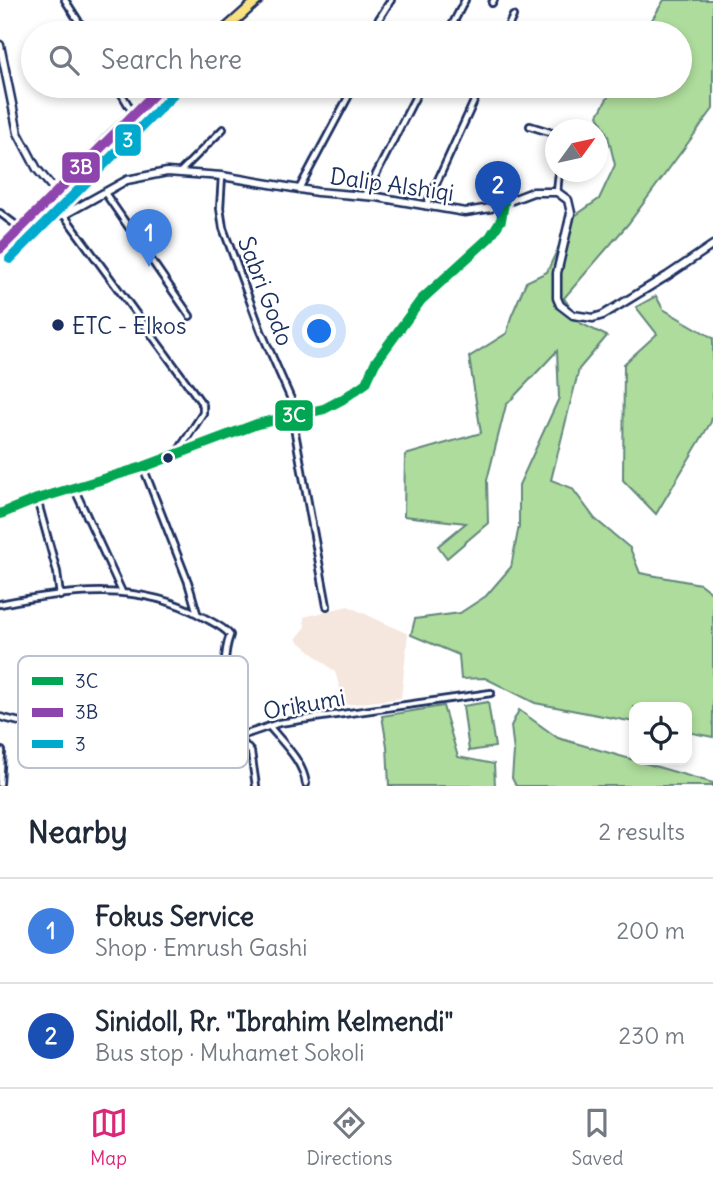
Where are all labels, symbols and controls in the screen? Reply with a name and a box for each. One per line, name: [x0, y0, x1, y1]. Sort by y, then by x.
search box: [21, 21, 692, 98]
icon: search: [45, 41, 83, 79]
text: Search here: [101, 43, 242, 76]
north arrow: [545, 119, 608, 182]
line badge: 3: [114, 123, 142, 157]
text: 3: [123, 128, 133, 152]
line badge: 3B: [61, 151, 101, 184]
text: 3B: [69, 155, 93, 179]
street label: Dalip Alshiqi: [328, 161, 456, 207]
pin: 2: [475, 161, 521, 219]
pin: 1: [126, 209, 172, 267]
street label: Sabri Godo: [232, 232, 300, 350]
place label: ETC - Elkos: [72, 311, 186, 340]
your location: [302, 314, 336, 348]
marker: ETC - Elkos: [50, 317, 66, 333]
line badge: 3C: [274, 399, 314, 432]
text: 3C: [282, 403, 306, 427]
unlabelled marker: [161, 451, 175, 465]
legend: [18, 656, 248, 768]
text: 3C: [75, 669, 98, 693]
street label: Orikumi: [261, 683, 347, 725]
text: 3B: [75, 700, 98, 724]
map controls: [629, 702, 692, 765]
button: locate: [629, 702, 692, 765]
text: 3: [75, 732, 86, 756]
text: Nearby: [28, 813, 128, 851]
text: 2 results: [599, 817, 685, 846]
text: Fokus Service: [95, 900, 254, 933]
text: 1: [46, 916, 56, 945]
text: 200 m: [616, 916, 685, 945]
text: Shop · Emrush Gashi: [95, 933, 307, 962]
text: Sinidoll, Rr. "Ibrahim Kelmendi": [95, 1005, 453, 1038]
text: 2: [45, 1021, 57, 1050]
text: 230 m: [619, 1021, 685, 1050]
text: Bus stop · Muhamet Sokoli: [95, 1038, 364, 1067]
tab: Map: [90, 1104, 128, 1170]
tab: Directions: [307, 1104, 392, 1170]
tab: Saved: [571, 1104, 623, 1170]

